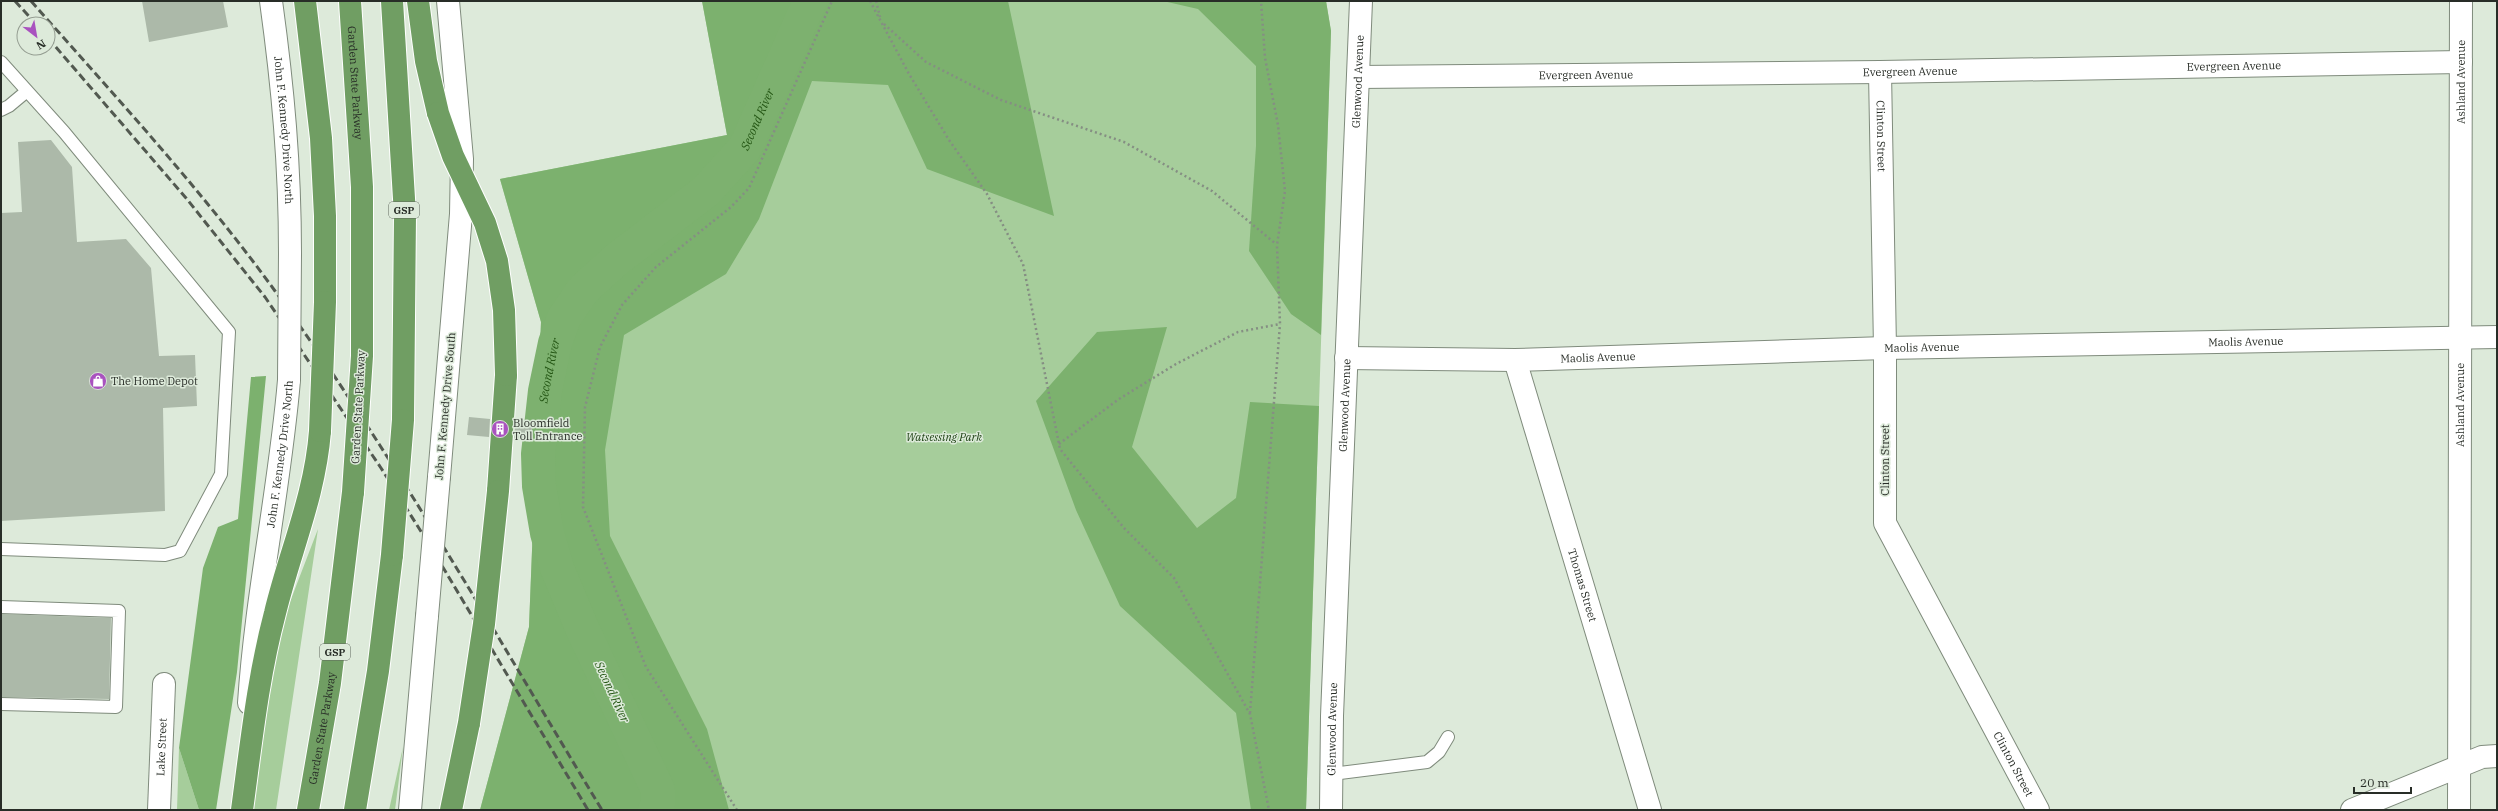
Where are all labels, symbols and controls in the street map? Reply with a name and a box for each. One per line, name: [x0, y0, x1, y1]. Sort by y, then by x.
north arrow: [16, 16, 56, 56]
street label: Garden State Parkway: [345, 25, 366, 140]
street label: Glenwood Avenue: [1349, 35, 1367, 128]
text: N: [34, 36, 48, 53]
street label: Ashland Avenue: [2454, 40, 2468, 124]
street label: John F. Kennedy Drive North: [271, 56, 296, 205]
street label: Evergreen Avenue: [2187, 58, 2281, 74]
street label: Evergreen Avenue: [1863, 64, 1957, 79]
street label: Evergreen Avenue: [1539, 67, 1633, 82]
water label: Second River: [737, 85, 778, 153]
street label: Clinton Street: [1874, 100, 1889, 172]
road number: GSP: [389, 202, 419, 218]
street label: John F. Kennedy Drive South: [432, 332, 458, 480]
street label: Maolis Avenue: [2208, 334, 2284, 349]
water label: Second River: [536, 335, 563, 405]
street label: Maolis Avenue: [1884, 340, 1960, 355]
street label: Maolis Avenue: [1560, 349, 1636, 366]
street label: Garden State Parkway: [348, 350, 368, 464]
street label: Glenwood Avenue: [1336, 358, 1353, 452]
street label: Ashland Avenue: [2453, 363, 2467, 447]
shop icon: The Home Depot: [88, 371, 108, 391]
place label: The Home Depot: [111, 374, 198, 388]
street label: John F. Kennedy Drive North: [263, 380, 296, 529]
place label: Bloomfield Toll Entrance: [513, 416, 582, 443]
building icon: Bloomfield Toll Entrance: [490, 419, 510, 439]
street label: Clinton Street: [1878, 424, 1892, 496]
park label: Watsessing Park: [906, 430, 982, 444]
street label: Thomas Street: [1565, 547, 1600, 623]
road number: GSP: [320, 644, 350, 660]
water label: Second River: [591, 658, 633, 725]
street label: Garden State Parkway: [306, 671, 338, 786]
street label: Glenwood Avenue: [1324, 682, 1340, 776]
street label: Lake Street: [153, 718, 170, 776]
street label: Clinton Street: [1990, 729, 2036, 799]
scale bar: [2354, 769, 2411, 795]
text: 20 m: [2360, 775, 2389, 790]

